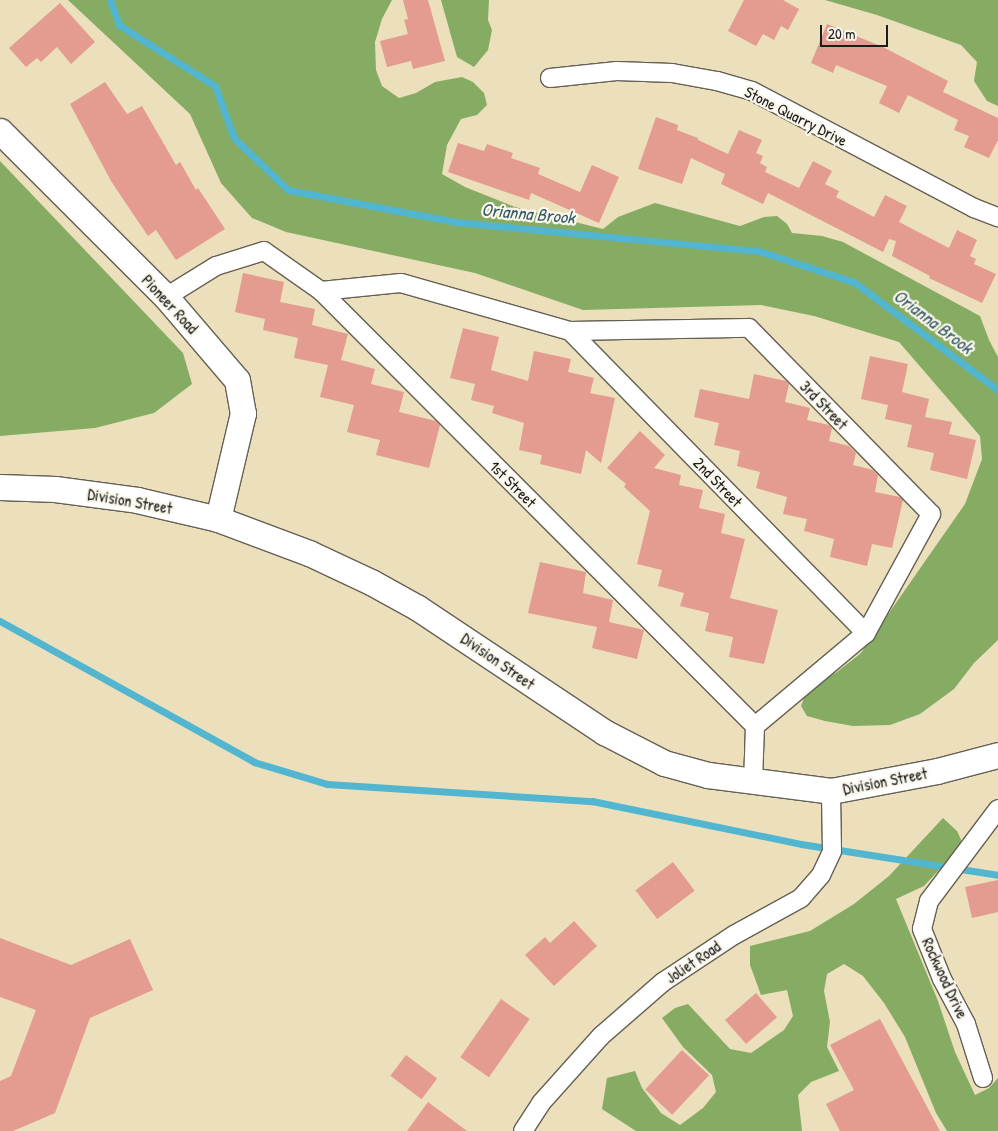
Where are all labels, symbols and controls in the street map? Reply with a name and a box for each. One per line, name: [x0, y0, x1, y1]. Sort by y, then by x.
scale bar: [823, 15, 890, 47]
text: 20 m: [828, 23, 855, 44]
street label: Stone Quarry Drive: [741, 82, 851, 150]
water label: Orianna Brook: [480, 199, 576, 229]
street label: Pioneer Road: [138, 270, 202, 338]
water label: Orianna Brook: [889, 285, 977, 359]
street label: 3rd Street: [796, 377, 852, 433]
street label: 2nd Street: [690, 453, 746, 511]
street label: 1st Street: [486, 457, 540, 511]
street label: Division Street: [86, 484, 174, 518]
street label: Division Street: [457, 629, 539, 693]
street label: Division Street: [841, 763, 929, 799]
street label: Rockwood Drive: [918, 935, 972, 1021]
street label: Joliet Road: [662, 937, 724, 987]

